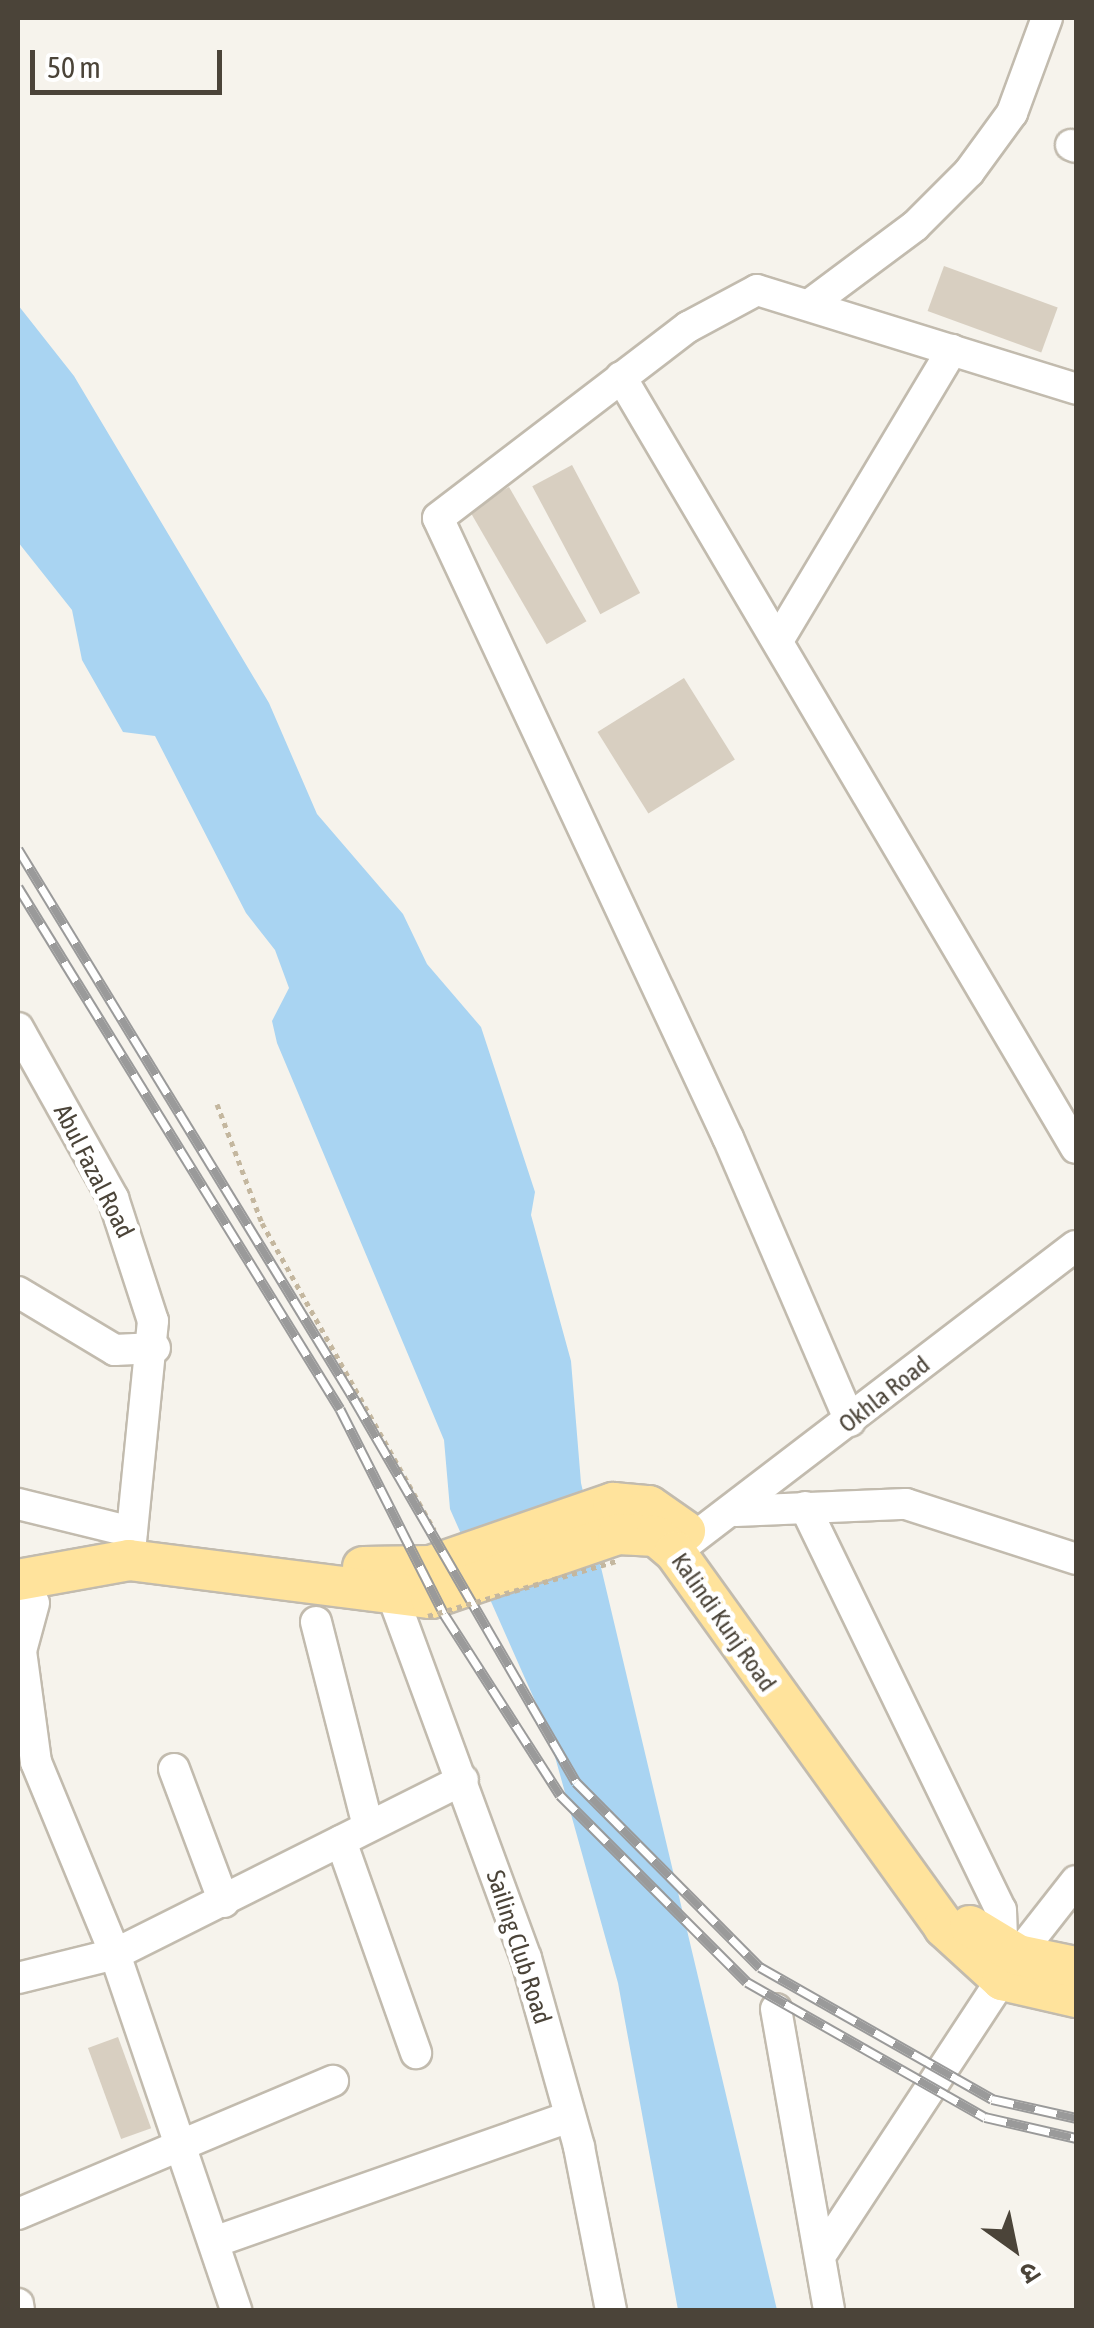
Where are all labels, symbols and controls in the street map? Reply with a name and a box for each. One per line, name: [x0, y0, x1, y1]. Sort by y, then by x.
scale bar: [35, 30, 228, 92]
text: 50 m: [47, 50, 101, 84]
street label: Abul Fazal Road: [48, 1099, 140, 1243]
street label: Okhla Road: [833, 1349, 935, 1439]
street label: Kalindi Kunj Road: [665, 1547, 783, 1697]
street label: Sailing Club Road: [480, 1867, 558, 2027]
north arrow: [964, 2198, 1064, 2298]
text: उ: [1015, 2255, 1046, 2291]

